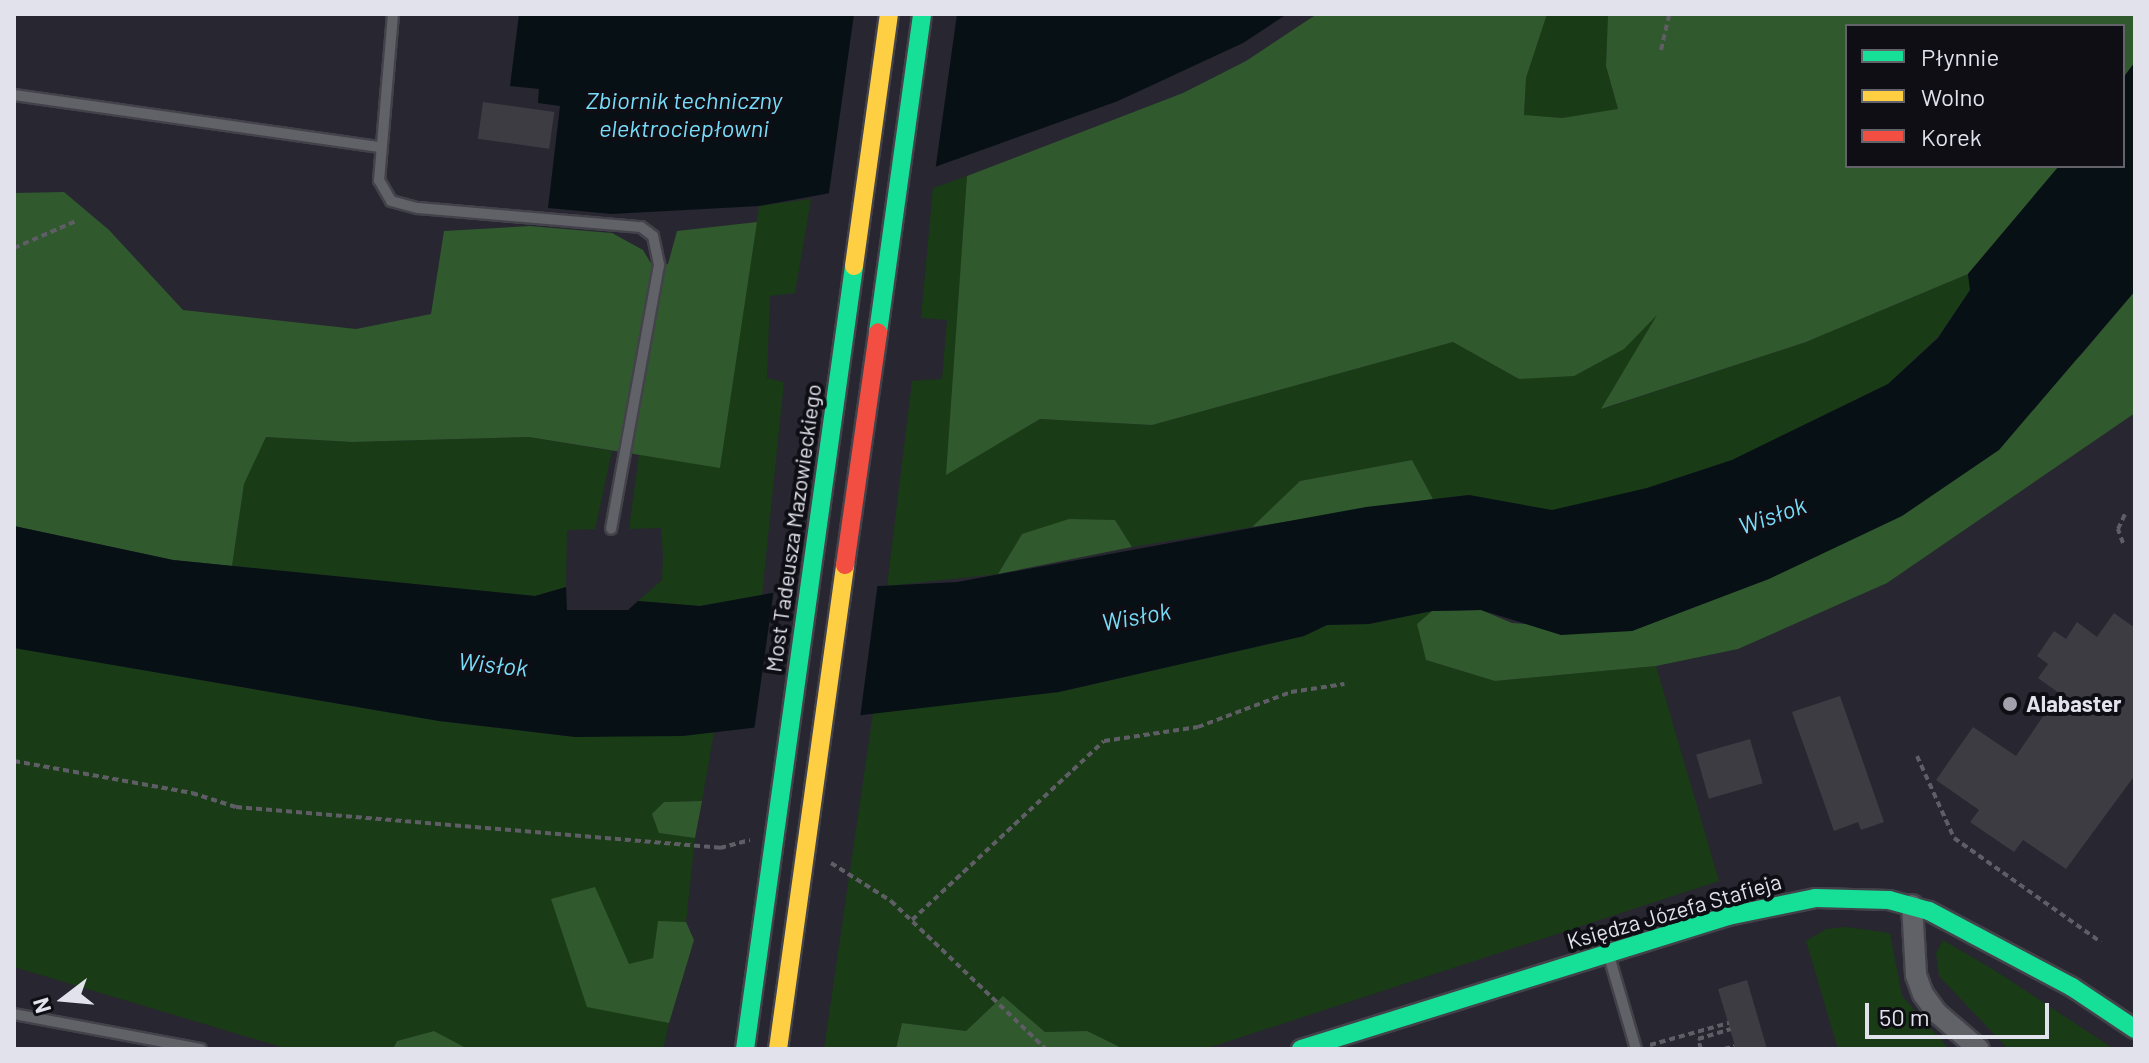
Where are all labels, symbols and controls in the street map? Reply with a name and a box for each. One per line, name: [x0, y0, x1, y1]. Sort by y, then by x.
legend: [1845, 24, 2125, 168]
text: Płynnie: [1921, 42, 1999, 71]
text: Wolno: [1921, 82, 1985, 111]
water label: Zbiornik techniczny elektrociepłowni: [586, 86, 782, 142]
text: Korek: [1921, 122, 1982, 151]
street label: Most Tadeusza Mazowieckiego: [760, 382, 826, 674]
water label: Wisłok: [1734, 490, 1810, 540]
water label: Wisłok: [1099, 596, 1173, 636]
water label: Wisłok: [457, 646, 529, 682]
place label: Alabaster: [2026, 691, 2121, 717]
marker: Alabaster: [2001, 695, 2019, 713]
street label: Księdza Józefa Stafieja: [1564, 868, 1784, 954]
north arrow: [24, 959, 104, 1039]
scale bar: [1869, 987, 2053, 1037]
text: N: [26, 995, 55, 1016]
text: 50 m: [1879, 1002, 1930, 1031]

